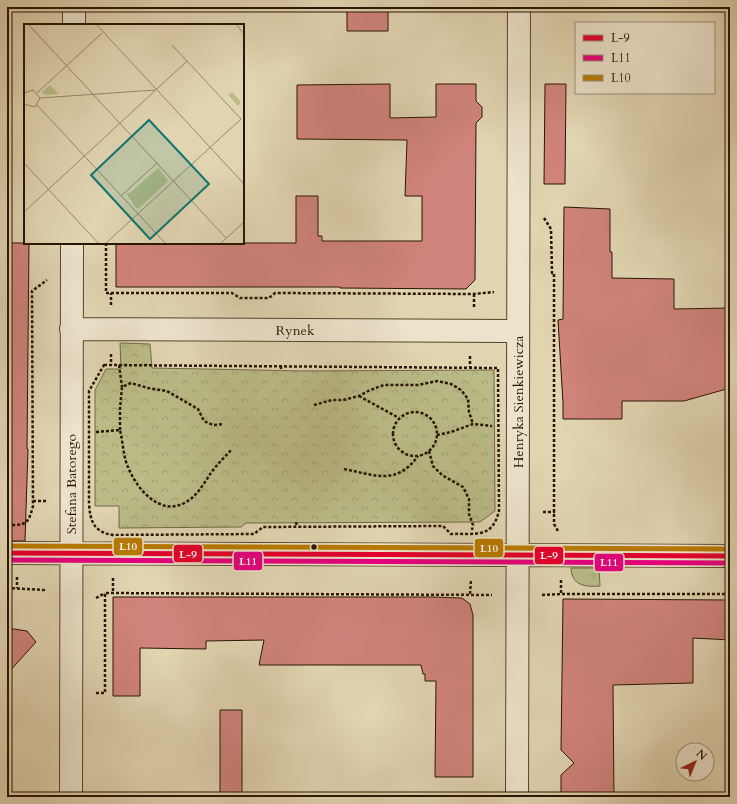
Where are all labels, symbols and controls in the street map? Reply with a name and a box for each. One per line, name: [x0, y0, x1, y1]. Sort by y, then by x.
legend: [575, 22, 715, 94]
inset map: [24, 24, 244, 244]
text: L-9: [611, 30, 630, 46]
text: L11: [611, 50, 631, 66]
text: L10: [611, 70, 631, 86]
street label: Rynek: [276, 321, 315, 340]
street label: Henryka Sienkiewicza: [509, 336, 528, 468]
street label: Stefana Batorego: [62, 433, 81, 534]
line badge: L10: [113, 537, 143, 556]
line badge: L10: [474, 538, 504, 558]
text: L10: [119, 539, 137, 554]
text: L10: [480, 541, 498, 556]
unlabelled marker: [309, 542, 319, 552]
line badge: L-9: [173, 544, 203, 563]
line badge: L-9: [534, 546, 564, 565]
text: L-9: [179, 547, 197, 562]
text: L-9: [540, 548, 558, 563]
line badge: L11: [233, 551, 263, 571]
line badge: L11: [594, 553, 624, 572]
text: L11: [239, 554, 257, 569]
text: L11: [600, 555, 618, 570]
north arrow: [675, 742, 715, 782]
text: N: [693, 746, 710, 764]

